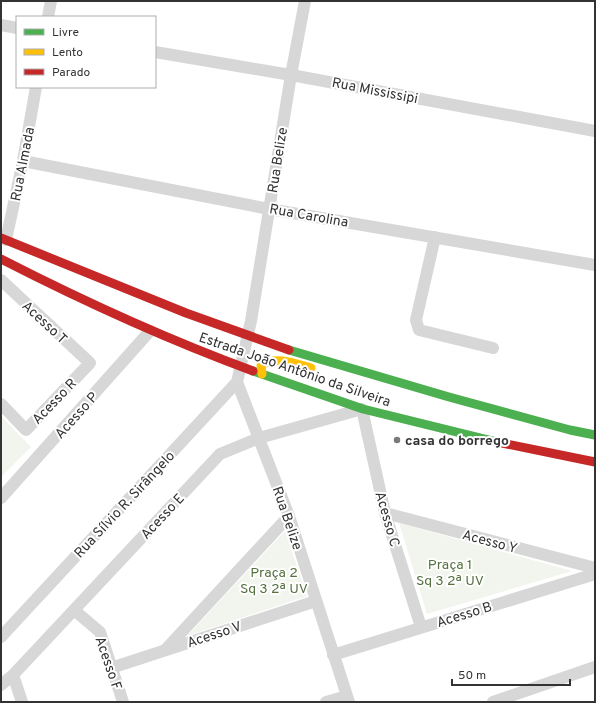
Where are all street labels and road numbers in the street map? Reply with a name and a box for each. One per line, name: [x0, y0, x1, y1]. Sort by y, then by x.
street label: Rua Mississipi: [330, 75, 419, 108]
street label: Rua Almada: [8, 126, 39, 203]
street label: Rua Belize: [265, 126, 292, 194]
street label: Rua Carolina: [268, 201, 350, 232]
street label: Acesso T: [18, 298, 70, 348]
street label: Estrada João Antônio da Silveira: [196, 330, 393, 411]
street label: Acesso R: [29, 376, 81, 429]
street label: Acesso P: [52, 389, 103, 443]
street label: Rua Sílvio R. Sirângelo: [71, 448, 179, 562]
street label: Rua Belize: [268, 484, 305, 553]
street label: Acesso C: [371, 490, 403, 549]
street label: Acesso E: [138, 491, 189, 543]
street label: Acesso Y: [460, 527, 519, 558]
street label: Acesso B: [435, 599, 494, 632]
street label: Acesso V: [185, 619, 244, 652]
street label: Acesso F: [90, 634, 125, 693]

